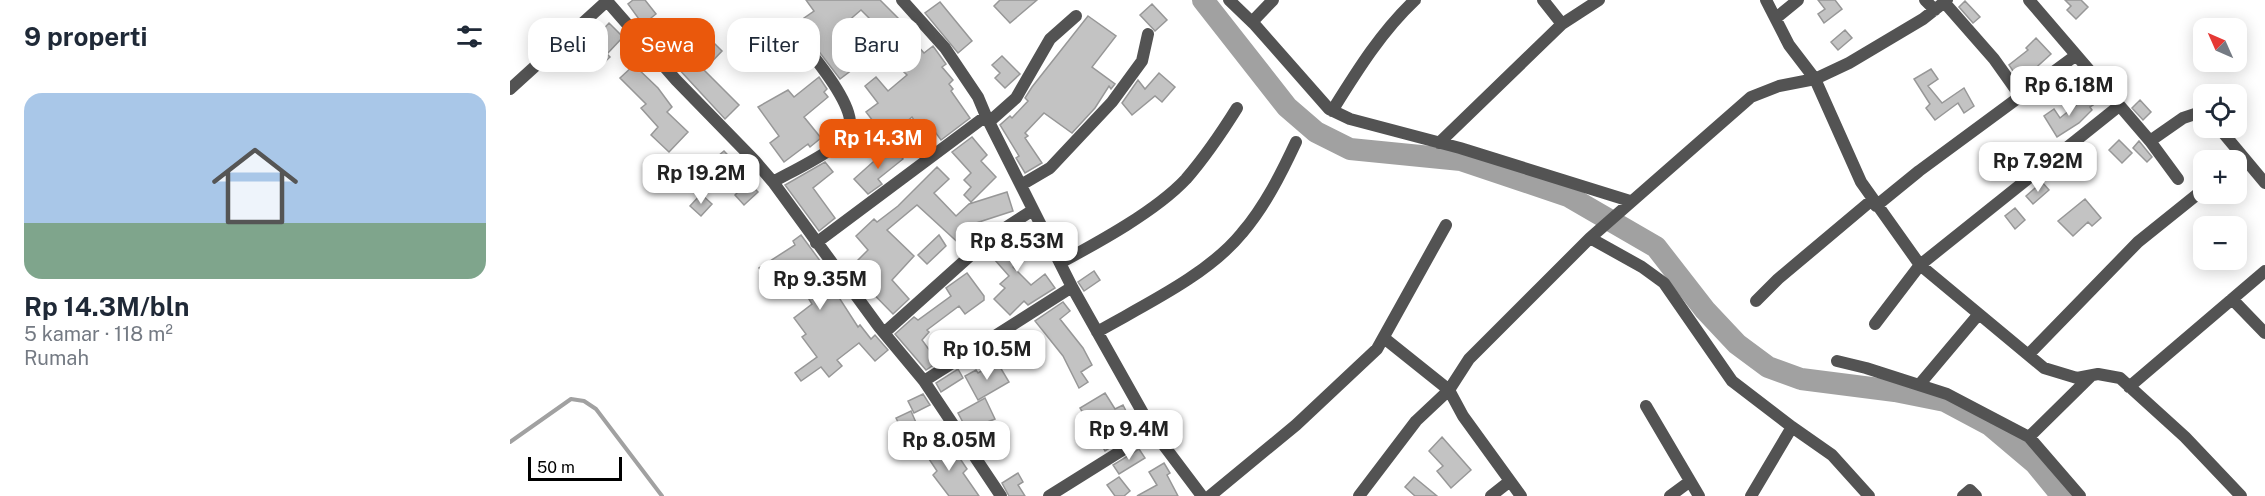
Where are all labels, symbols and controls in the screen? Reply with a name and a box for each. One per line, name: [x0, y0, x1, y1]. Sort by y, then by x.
chip: Beli: [528, 18, 608, 72]
chip: Sewa: [620, 18, 715, 72]
chip: Filter: [727, 18, 820, 72]
chip: Baru: [832, 18, 921, 72]
north arrow: [2193, 18, 2247, 72]
map controls: [2193, 18, 2247, 270]
icon: filters: [453, 20, 486, 53]
text: 9 properti: [24, 21, 148, 52]
pin: Rp 6.18M: [2007, 66, 2131, 117]
text: Rp 6.18M: [2024, 73, 2114, 97]
button: locate: [2193, 84, 2247, 138]
pin: Rp 14.3M: [816, 119, 940, 170]
text: Rp 14.3M: [833, 126, 923, 150]
icon: home: [201, 132, 309, 240]
pin: Rp 7.92M: [1976, 142, 2100, 193]
text: Rp 7.92M: [1993, 149, 2083, 173]
button: +: [2193, 150, 2247, 204]
pin: Rp 19.2M: [639, 154, 763, 205]
text: Rp 19.2M: [656, 161, 746, 185]
button: −: [2193, 216, 2247, 270]
pin: Rp 8.53M: [955, 222, 1079, 273]
text: Rp 8.53M: [970, 229, 1064, 253]
pin: Rp 9.35M: [758, 260, 882, 311]
text: Rp 9.35M: [773, 267, 867, 291]
text: Rp 14.3M/bln: [24, 291, 189, 322]
text: 5 kamar · 118 m²: [24, 322, 173, 346]
pin: Rp 10.5M: [925, 330, 1049, 381]
text: Rp 10.5M: [942, 337, 1032, 361]
text: Rumah: [24, 346, 89, 370]
pin: Rp 9.4M: [1074, 410, 1184, 461]
text: Rp 9.4M: [1089, 417, 1169, 441]
pin: Rp 8.05M: [887, 421, 1011, 472]
text: Rp 8.05M: [902, 428, 996, 452]
scale bar: [528, 454, 622, 482]
text: 50 m: [537, 458, 575, 477]

